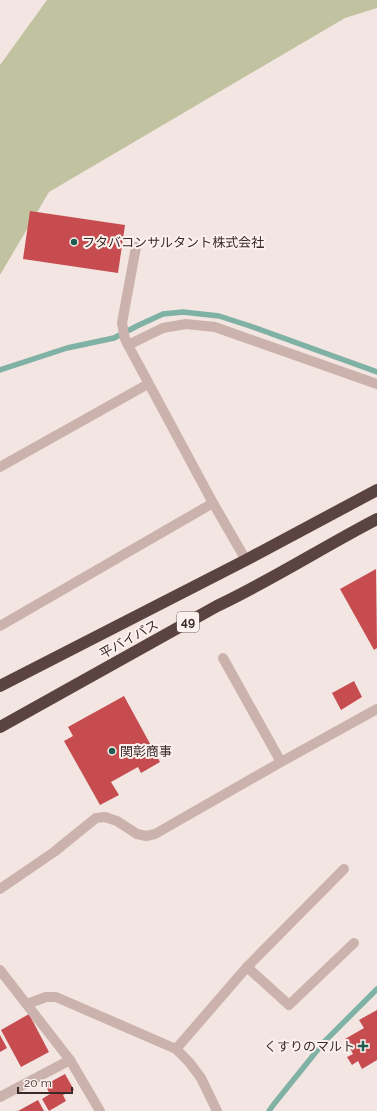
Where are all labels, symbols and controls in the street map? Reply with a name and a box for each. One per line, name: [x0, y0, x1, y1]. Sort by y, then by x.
place label: フタバコンサルタント株式会社: [82, 235, 264, 250]
marker: フタバコンサルタント株式会社: [69, 237, 79, 247]
road number: 49: [177, 612, 199, 632]
street label: 平バイパス: [97, 617, 161, 661]
place label: 関彰商事: [120, 744, 172, 759]
marker: 関彰商事: [107, 746, 117, 756]
place label: くすりのマルト: [264, 1039, 355, 1054]
marker: くすりのマルト: [358, 1041, 368, 1051]
scale bar: [18, 1069, 72, 1095]
text: 20 m: [24, 1076, 52, 1090]

